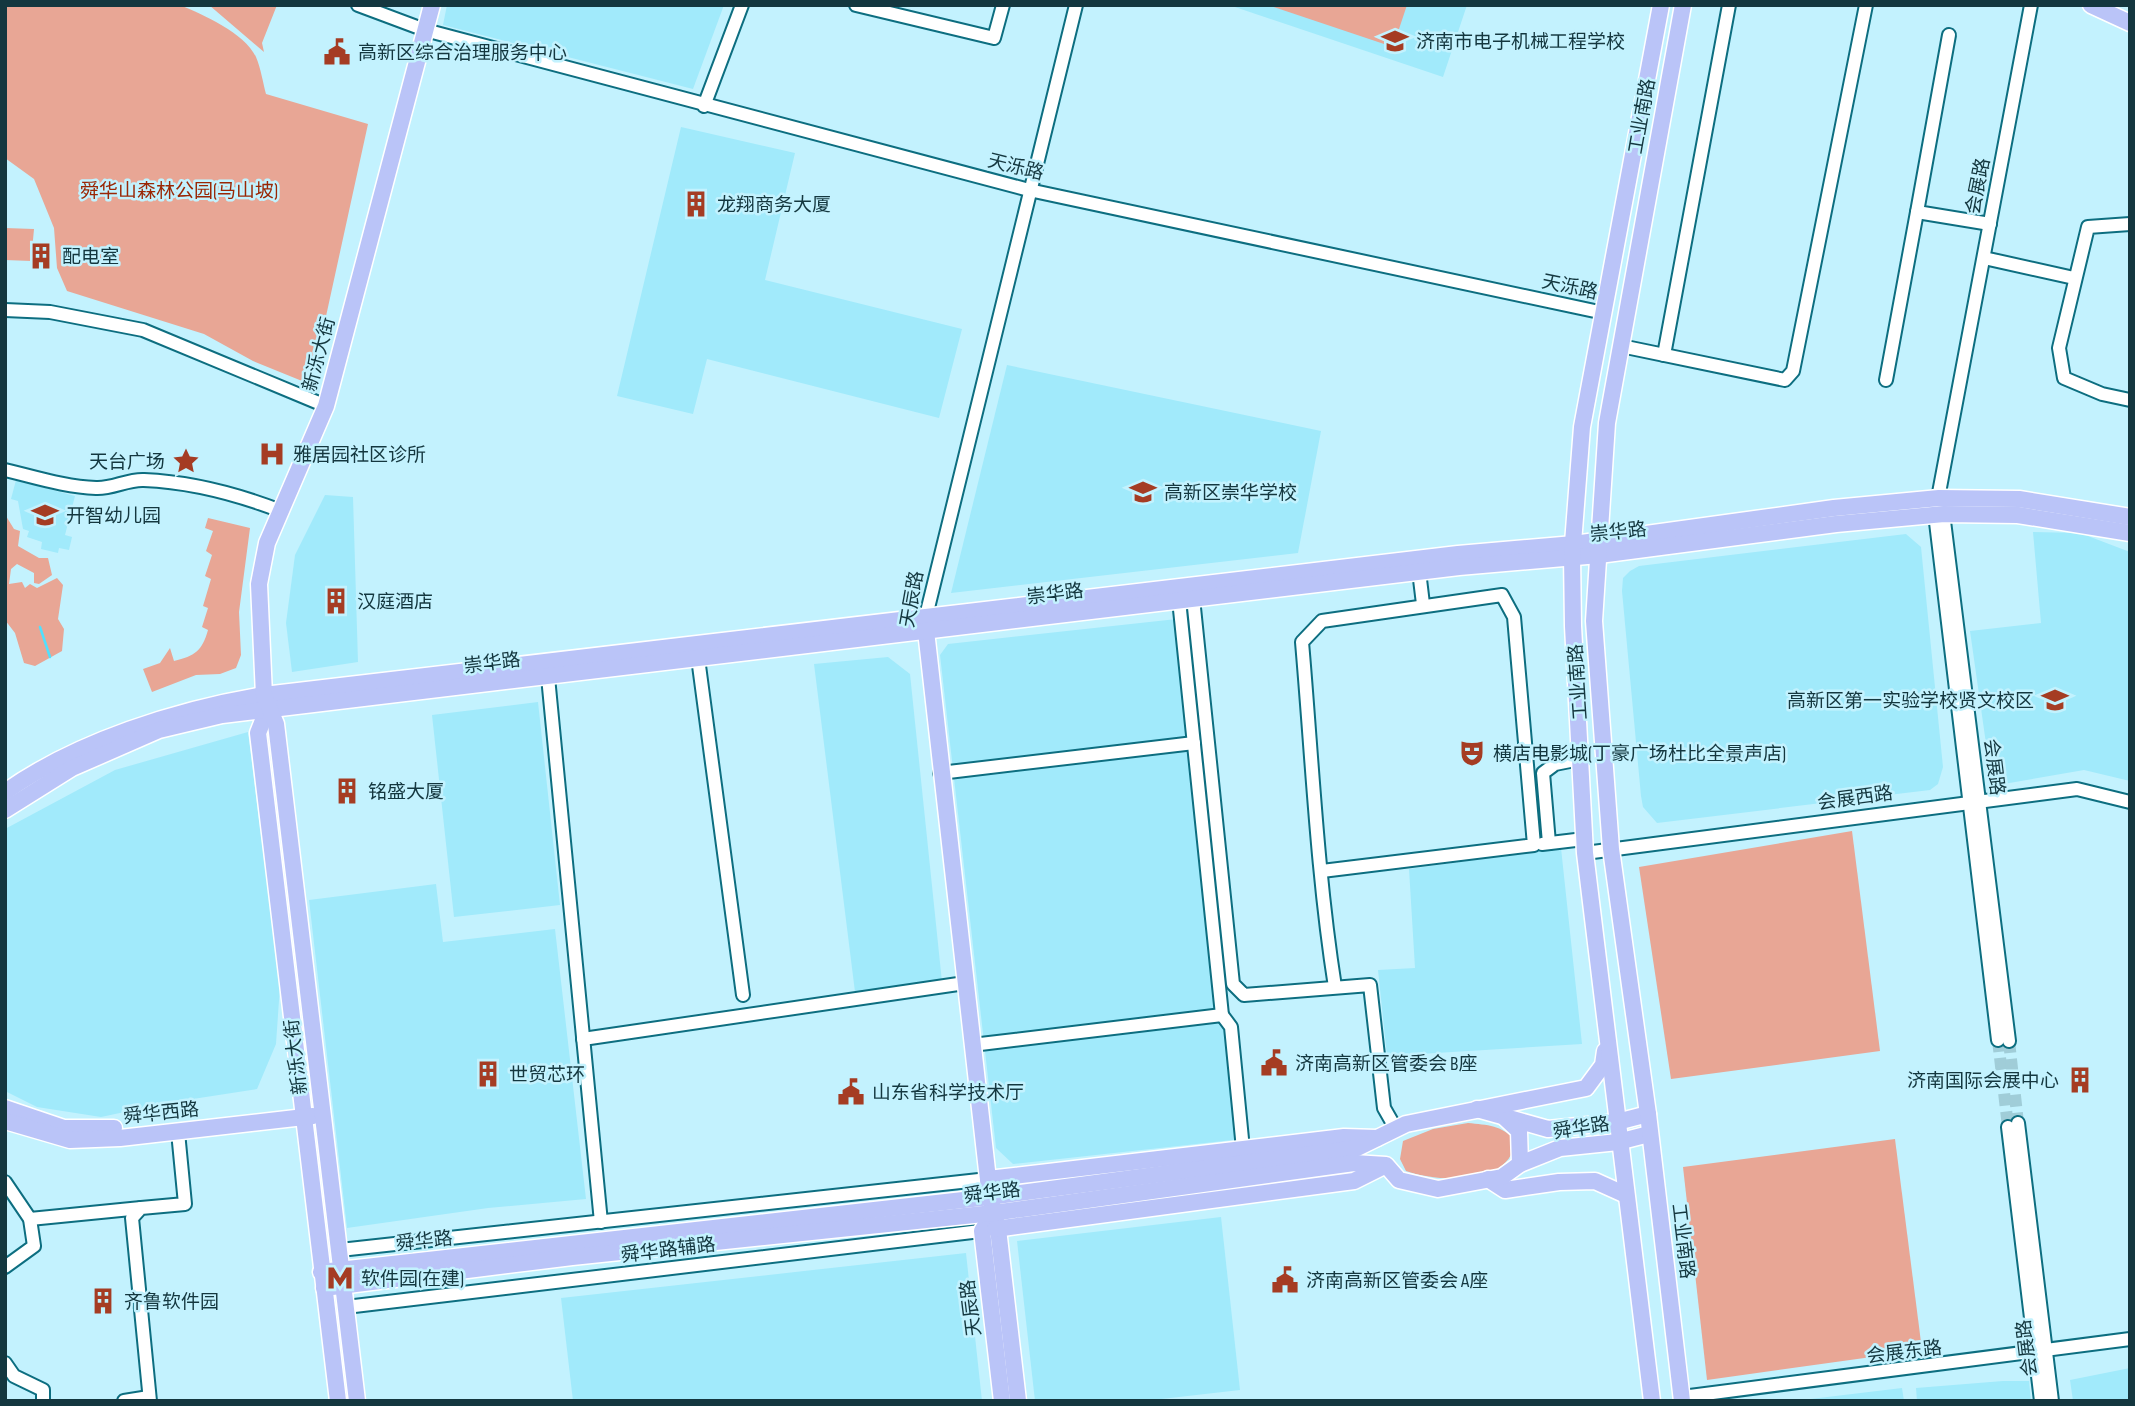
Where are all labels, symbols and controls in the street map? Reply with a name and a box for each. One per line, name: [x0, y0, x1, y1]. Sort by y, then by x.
school or university icon: 济南市电子机械工程学校: [1380, 26, 1410, 56]
place label: 济南市电子机械工程学校: [1416, 31, 1625, 54]
public building icon: 高新区综合治理服务中心: [322, 37, 352, 67]
place label: 高新区综合治理服务中心: [358, 42, 567, 65]
street label: 工业南路: [1625, 77, 1660, 156]
street label: 天泺路: [985, 149, 1046, 186]
street label: 会展路: [1962, 156, 1995, 216]
park label: 舜华山森林公园(马山坡): [80, 180, 278, 203]
building icon: 龙翔商务大厦: [681, 189, 711, 219]
place label: 龙翔商务大厦: [717, 194, 831, 217]
building icon: 配电室: [26, 241, 56, 271]
place label: 配电室: [62, 246, 119, 269]
street label: 天泺路: [1539, 270, 1600, 305]
street label: 新泺大街: [299, 315, 340, 394]
hospital icon: 雅居园社区诊所: [257, 439, 287, 469]
place label: 雅居园社区诊所: [293, 444, 426, 467]
place icon: 天台广场: [171, 446, 201, 476]
place label: 天台广场: [89, 451, 165, 474]
school or university icon: 高新区崇华学校: [1128, 477, 1158, 507]
place label: 高新区崇华学校: [1164, 482, 1297, 505]
school or university icon: 开智幼儿园: [30, 500, 60, 530]
place label: 开智幼儿园: [66, 505, 161, 528]
street label: 崇华路: [1589, 518, 1648, 547]
street label: 天辰路: [896, 569, 929, 629]
street label: 崇华路: [1025, 580, 1085, 609]
building icon: 汉庭酒店: [321, 586, 351, 616]
place label: 汉庭酒店: [357, 591, 433, 614]
street label: 工业南路: [1564, 643, 1593, 721]
street label: 崇华路: [462, 649, 522, 678]
school or university icon: 高新区第一实验学校贤文校区: [2040, 685, 2070, 715]
place label: 高新区第一实验学校贤文校区: [1787, 690, 2034, 713]
street label: 会展路: [1979, 737, 2008, 797]
theatre icon: 横店电影城(丁豪广场杜比全景声店): [1457, 738, 1487, 768]
place label: 横店电影城(丁豪广场杜比全景声店): [1493, 743, 1786, 766]
building icon: 铭盛大厦: [332, 776, 362, 806]
place label: 铭盛大厦: [368, 781, 444, 804]
street label: 会展西路: [1816, 782, 1894, 815]
street label: 新泺大街: [280, 1018, 313, 1096]
public building icon: 济南高新区管委会 B座: [1259, 1048, 1289, 1078]
place label: 济南高新区管委会 B座: [1295, 1053, 1477, 1076]
building icon: 世贸芯环: [473, 1059, 503, 1089]
place label: 世贸芯环: [509, 1064, 585, 1087]
building icon: 济南国际会展中心: [2065, 1065, 2095, 1095]
place label: 济南国际会展中心: [1907, 1070, 2059, 1093]
public building icon: 山东省科学技术厅: [836, 1077, 866, 1107]
place label: 山东省科学技术厅: [872, 1082, 1024, 1105]
street label: 舜华西路: [122, 1098, 200, 1129]
street label: 舜华路: [1551, 1113, 1611, 1144]
street label: 舜华路: [962, 1179, 1022, 1208]
street label: 工业南路: [1666, 1202, 1699, 1280]
street label: 舜华路: [395, 1227, 454, 1256]
street label: 舜华路辅路: [620, 1233, 717, 1268]
metro station icon: 软件园(在建): [325, 1263, 355, 1293]
public building icon: 济南高新区管委会 A座: [1270, 1265, 1300, 1295]
place label: 软件园(在建): [361, 1268, 464, 1291]
place label: 济南高新区管委会 A座: [1306, 1270, 1488, 1293]
street label: 天辰路: [957, 1278, 986, 1338]
building icon: 齐鲁软件园: [88, 1286, 118, 1316]
place label: 齐鲁软件园: [124, 1291, 219, 1314]
street label: 会展路: [2013, 1318, 2042, 1378]
street label: 会展东路: [1865, 1336, 1943, 1369]

